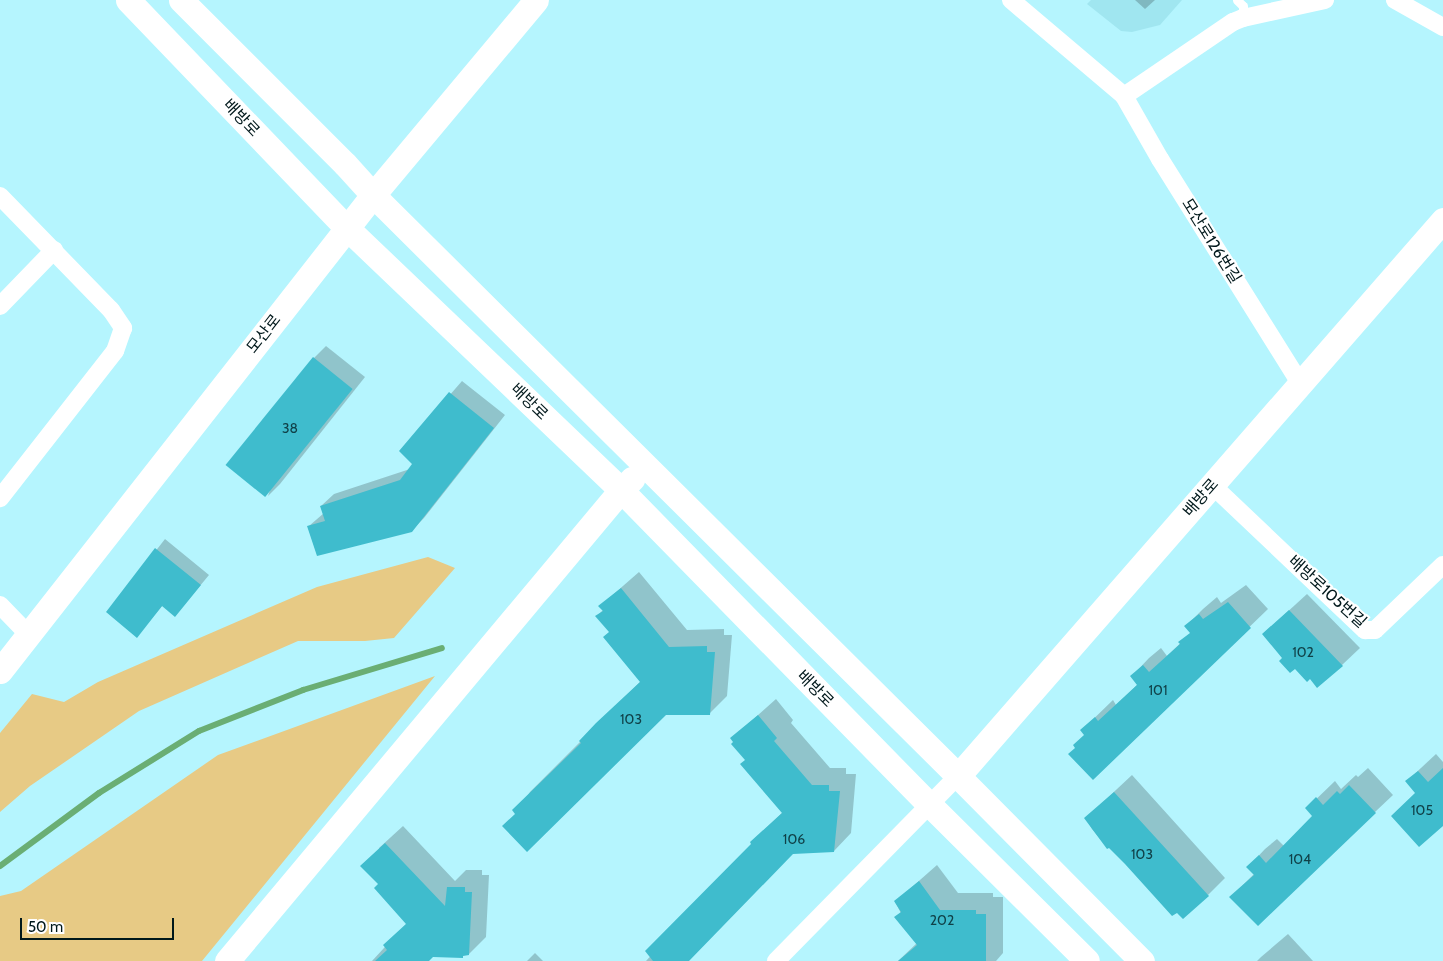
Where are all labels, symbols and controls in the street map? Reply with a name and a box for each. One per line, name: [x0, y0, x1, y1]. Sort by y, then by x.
street label: 배방로: [219, 95, 263, 141]
street label: 모산로126번길: [1177, 195, 1245, 287]
street label: 모산로: [243, 311, 285, 357]
street label: 배방로: [506, 380, 552, 424]
house number: 38: [282, 420, 298, 436]
street label: 배방로: [1179, 475, 1223, 521]
street label: 배방로105번길: [1284, 552, 1370, 632]
house number: 102: [1292, 644, 1314, 660]
street label: 배방로: [793, 667, 837, 711]
house number: 101: [1149, 682, 1167, 698]
house number: 103: [620, 711, 642, 727]
house number: 105: [1411, 802, 1433, 818]
house number: 106: [783, 831, 805, 847]
house number: 103: [1131, 846, 1153, 862]
house number: 104: [1289, 851, 1311, 867]
scale bar: [22, 908, 176, 940]
house number: 202: [930, 912, 954, 928]
text: 50 m: [28, 918, 63, 936]

